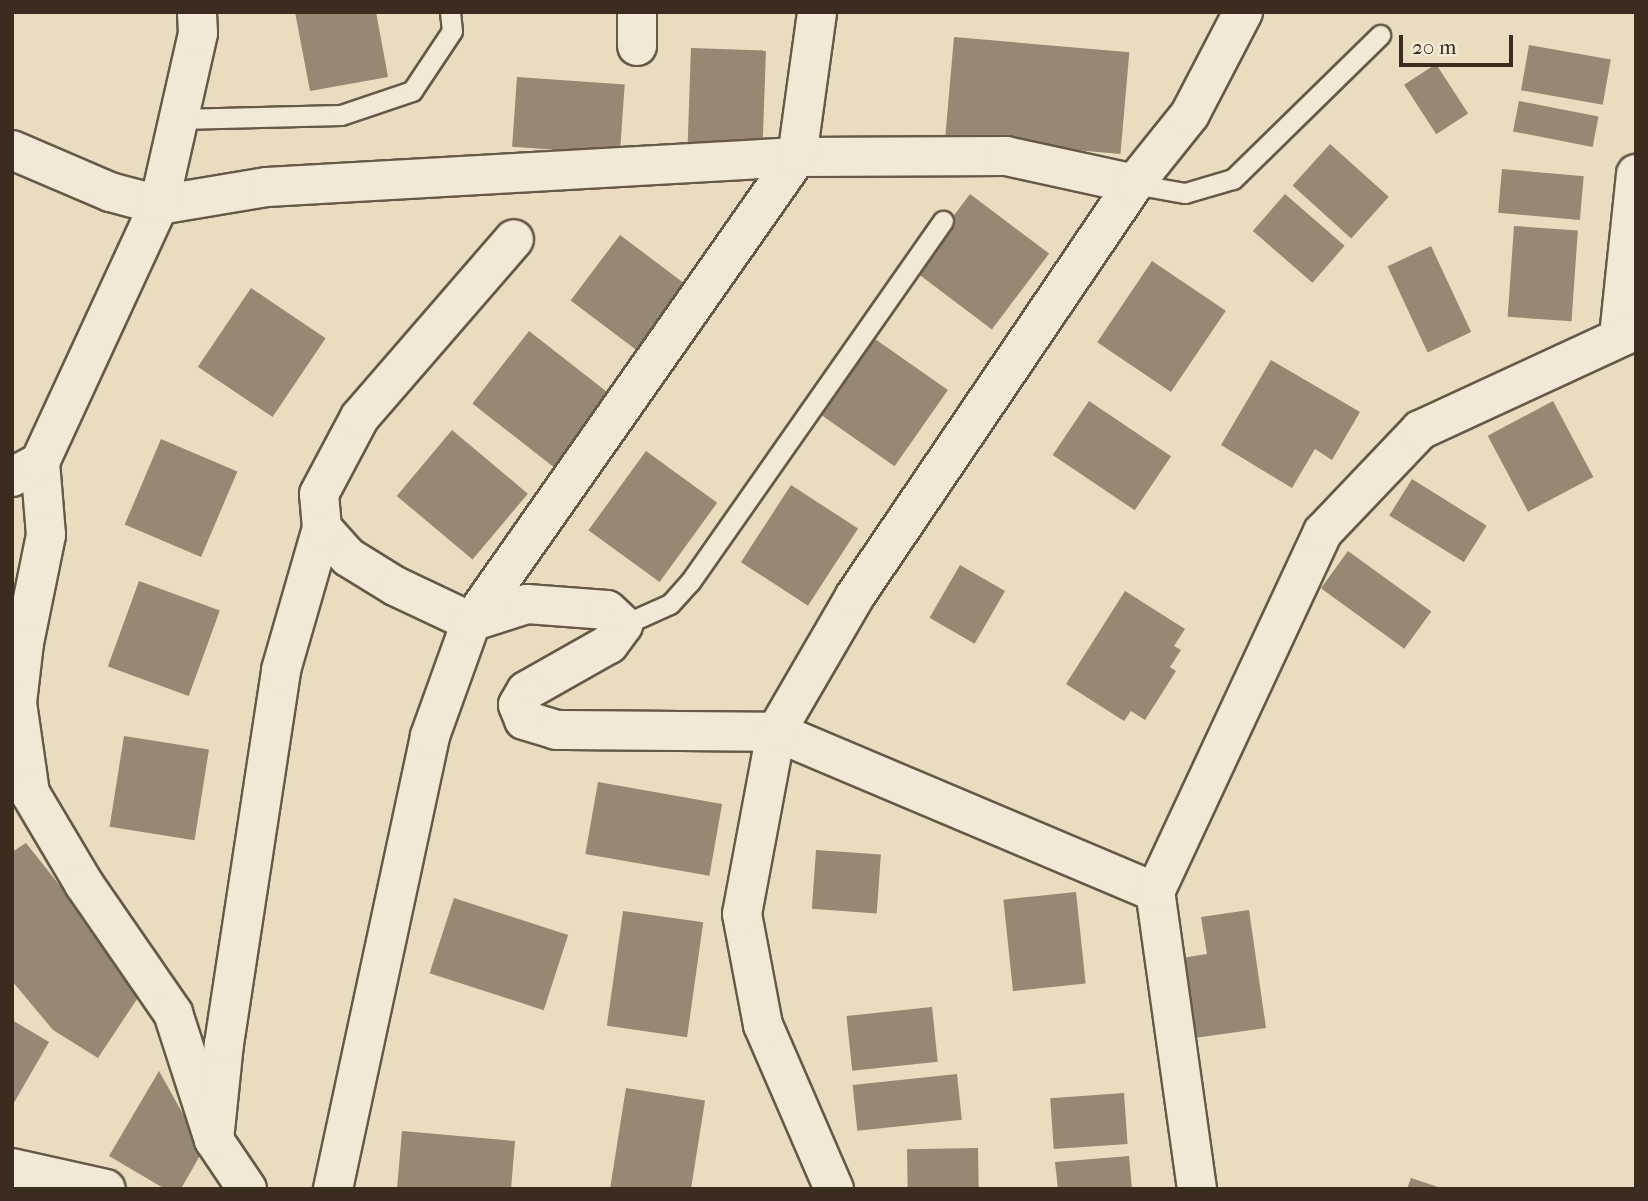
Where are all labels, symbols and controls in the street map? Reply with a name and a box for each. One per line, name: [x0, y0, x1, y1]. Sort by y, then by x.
scale bar: [1403, 21, 1517, 65]
text: 20 m: [1412, 35, 1456, 59]

